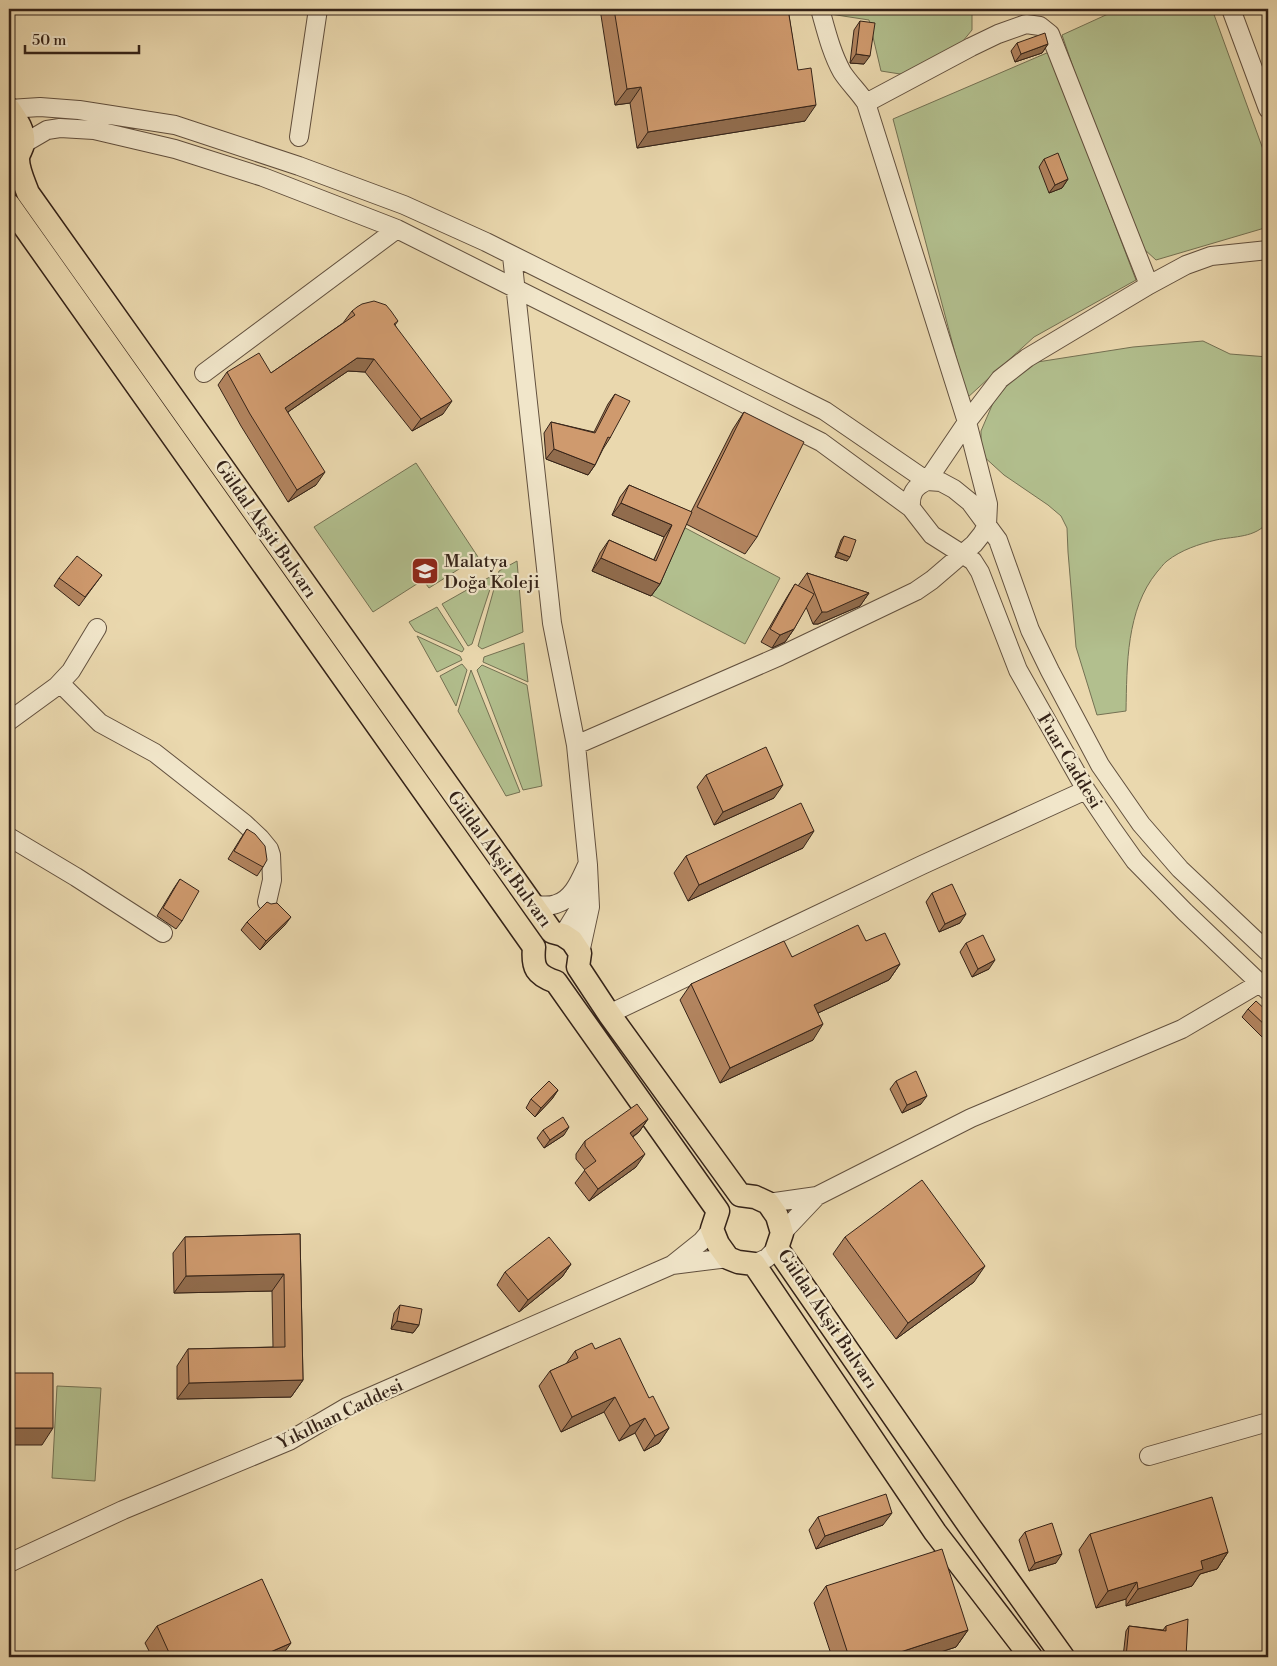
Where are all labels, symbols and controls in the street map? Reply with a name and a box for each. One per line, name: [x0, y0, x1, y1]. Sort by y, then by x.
scale bar: [25, 22, 139, 54]
text: 50 m: [32, 31, 66, 50]
street label: Güldal Akşit Bulvarı: [209, 456, 322, 603]
place label: Malatya Doğa Koleji: [444, 550, 540, 594]
school or university icon: Malatya Doğa Koleji: [410, 556, 440, 586]
street label: Fuar Caddesi: [1032, 709, 1107, 813]
street label: Güldal Akşit Bulvarı: [442, 786, 557, 932]
street label: Güldal Akşit Bulvarı: [772, 1245, 883, 1394]
street label: Yıkılhan Caddesi: [272, 1374, 407, 1455]

